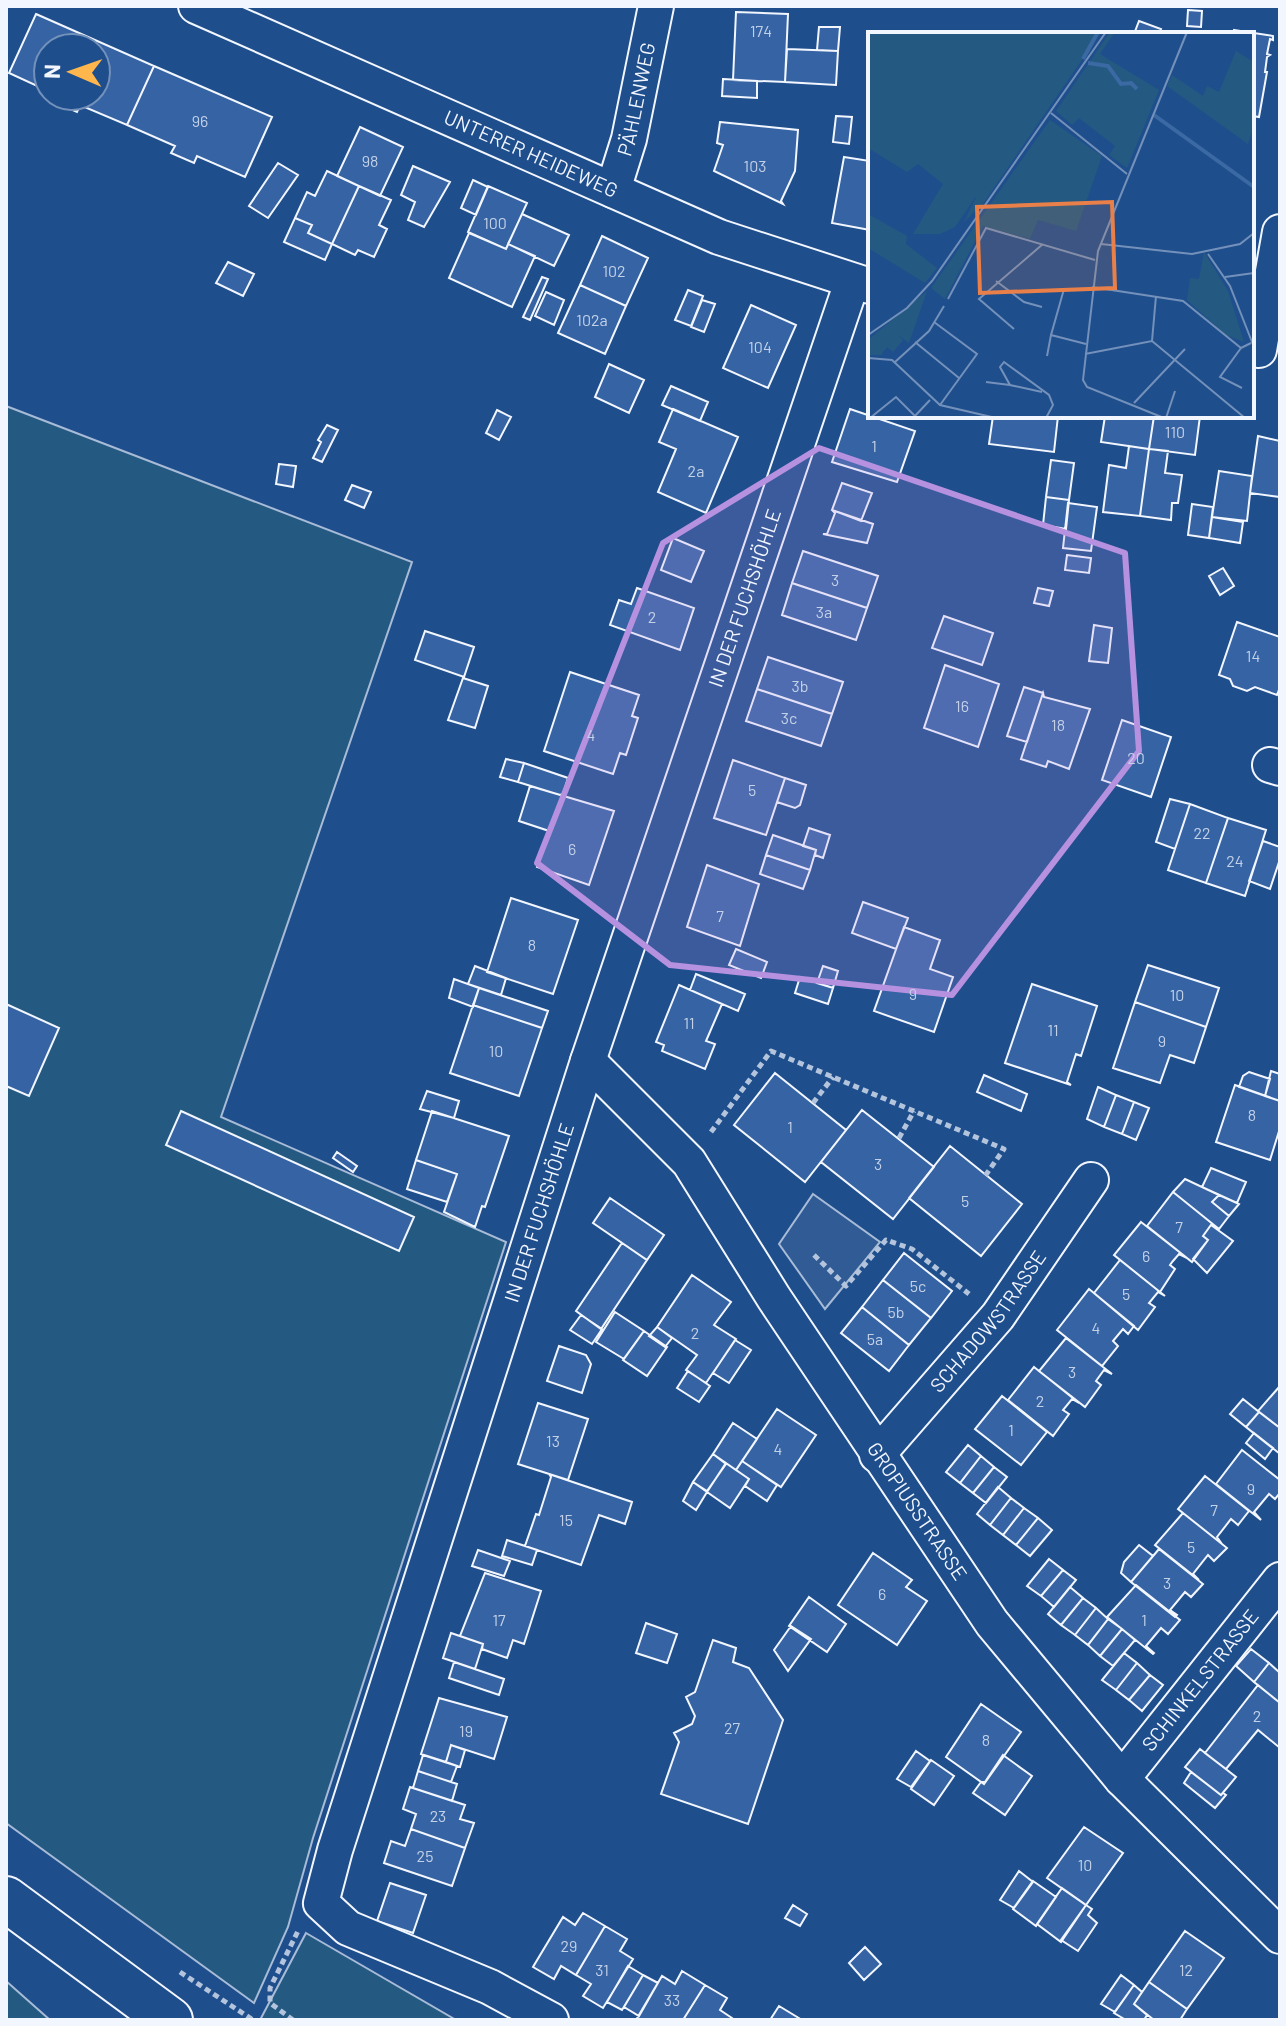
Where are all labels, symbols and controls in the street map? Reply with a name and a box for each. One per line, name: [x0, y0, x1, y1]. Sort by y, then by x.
house number: 174: [750, 21, 772, 40]
north arrow: [32, 32, 112, 112]
inset map: [868, 32, 1254, 418]
street label: PÄHLENWEG: [611, 40, 659, 159]
text: N: [38, 63, 64, 79]
street label: UNTERER HEIDEWEG: [441, 104, 622, 202]
house number: 96: [192, 111, 208, 130]
house number: 98: [362, 151, 378, 170]
house number: 103: [744, 156, 766, 175]
house number: 100: [483, 213, 507, 232]
house number: 102: [602, 261, 626, 280]
house number: 102a: [576, 310, 608, 329]
house number: 104: [748, 337, 772, 356]
house number: 110: [1165, 422, 1185, 441]
house number: 1: [871, 436, 877, 455]
house number: 2a: [688, 461, 704, 480]
street label: IN DER FUCHSHÖHLE: [703, 506, 785, 690]
house number: 3: [831, 570, 839, 589]
house number: 3a: [816, 602, 832, 621]
house number: 2: [648, 607, 656, 626]
house number: 14: [1246, 646, 1260, 665]
house number: 3b: [792, 676, 808, 695]
house number: 16: [955, 696, 969, 715]
house number: 3c: [781, 708, 797, 727]
house number: 18: [1051, 715, 1065, 734]
house number: 4: [587, 725, 595, 744]
house number: 20: [1127, 748, 1145, 767]
house number: 5: [748, 780, 756, 799]
house number: 22: [1193, 823, 1211, 842]
house number: 6: [568, 839, 576, 858]
house number: 24: [1226, 851, 1244, 870]
house number: 7: [716, 906, 724, 925]
house number: 8: [528, 935, 536, 954]
house number: 9: [909, 984, 917, 1003]
house number: 10: [1170, 985, 1184, 1004]
house number: 11: [683, 1013, 695, 1032]
house number: 11: [1047, 1020, 1059, 1039]
house number: 9: [1158, 1031, 1166, 1050]
house number: 10: [489, 1041, 503, 1060]
house number: 8: [1248, 1105, 1256, 1124]
house number: 1: [787, 1117, 793, 1136]
street label: IN DER FUCHSHÖHLE: [498, 1120, 578, 1305]
house number: 3: [874, 1154, 882, 1173]
house number: 5: [961, 1191, 969, 1210]
house number: 7: [1175, 1217, 1183, 1236]
street label: SCHADOWSTRASSE: [924, 1245, 1050, 1397]
house number: 6: [1142, 1246, 1150, 1265]
house number: 5c: [910, 1276, 926, 1295]
house number: 5: [1122, 1284, 1130, 1303]
house number: 5b: [888, 1302, 904, 1321]
house number: 4: [1092, 1318, 1100, 1337]
house number: 2: [691, 1323, 699, 1342]
house number: 5a: [867, 1329, 883, 1348]
house number: 3: [1068, 1362, 1076, 1381]
house number: 2: [1036, 1391, 1044, 1410]
house number: 1: [1008, 1420, 1014, 1439]
house number: 13: [546, 1431, 560, 1450]
street label: GROPIUSSTRASSE: [863, 1437, 973, 1584]
house number: 4: [774, 1439, 782, 1458]
house number: 9: [1247, 1479, 1255, 1498]
house number: 7: [1210, 1500, 1218, 1519]
house number: 15: [559, 1510, 573, 1529]
house number: 5: [1187, 1537, 1195, 1556]
house number: 3: [1163, 1573, 1171, 1592]
house number: 6: [878, 1584, 886, 1603]
street label: SCHINKELSTRASSE: [1136, 1604, 1263, 1755]
house number: 17: [492, 1610, 506, 1629]
house number: 1: [1141, 1610, 1147, 1629]
house number: 2: [1253, 1706, 1261, 1725]
house number: 27: [724, 1718, 740, 1737]
house number: 19: [459, 1721, 473, 1740]
house number: 8: [982, 1730, 990, 1749]
house number: 23: [430, 1806, 446, 1825]
house number: 25: [417, 1846, 433, 1865]
house number: 10: [1078, 1855, 1092, 1874]
house number: 29: [561, 1936, 577, 1955]
house number: 31: [595, 1960, 609, 1979]
house number: 12: [1179, 1960, 1193, 1979]
house number: 33: [664, 1990, 680, 2009]

